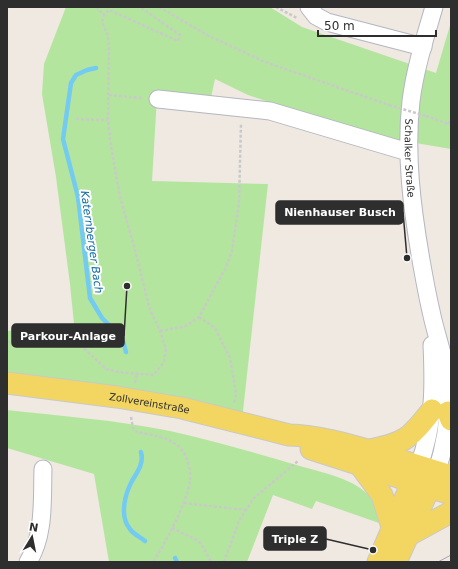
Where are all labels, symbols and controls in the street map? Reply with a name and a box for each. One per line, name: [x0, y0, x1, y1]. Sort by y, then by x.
scale bar: [318, 12, 436, 38]
text: 50 m: [324, 19, 355, 33]
street label: Schalker Straße: [403, 118, 417, 198]
water label: Katernberger Bach: [78, 190, 105, 294]
callout: Nienhauser Busch: [276, 201, 403, 224]
text: Nienhauser Busch: [284, 206, 396, 219]
callout: Parkour-Anlage: [12, 324, 124, 347]
text: Parkour-Anlage: [20, 330, 116, 343]
street label: Zollvereinstraße: [109, 391, 191, 416]
north arrow: [12, 517, 52, 557]
text: N: [28, 520, 39, 535]
callout: Triple Z: [264, 527, 326, 550]
text: Triple Z: [272, 533, 318, 546]

